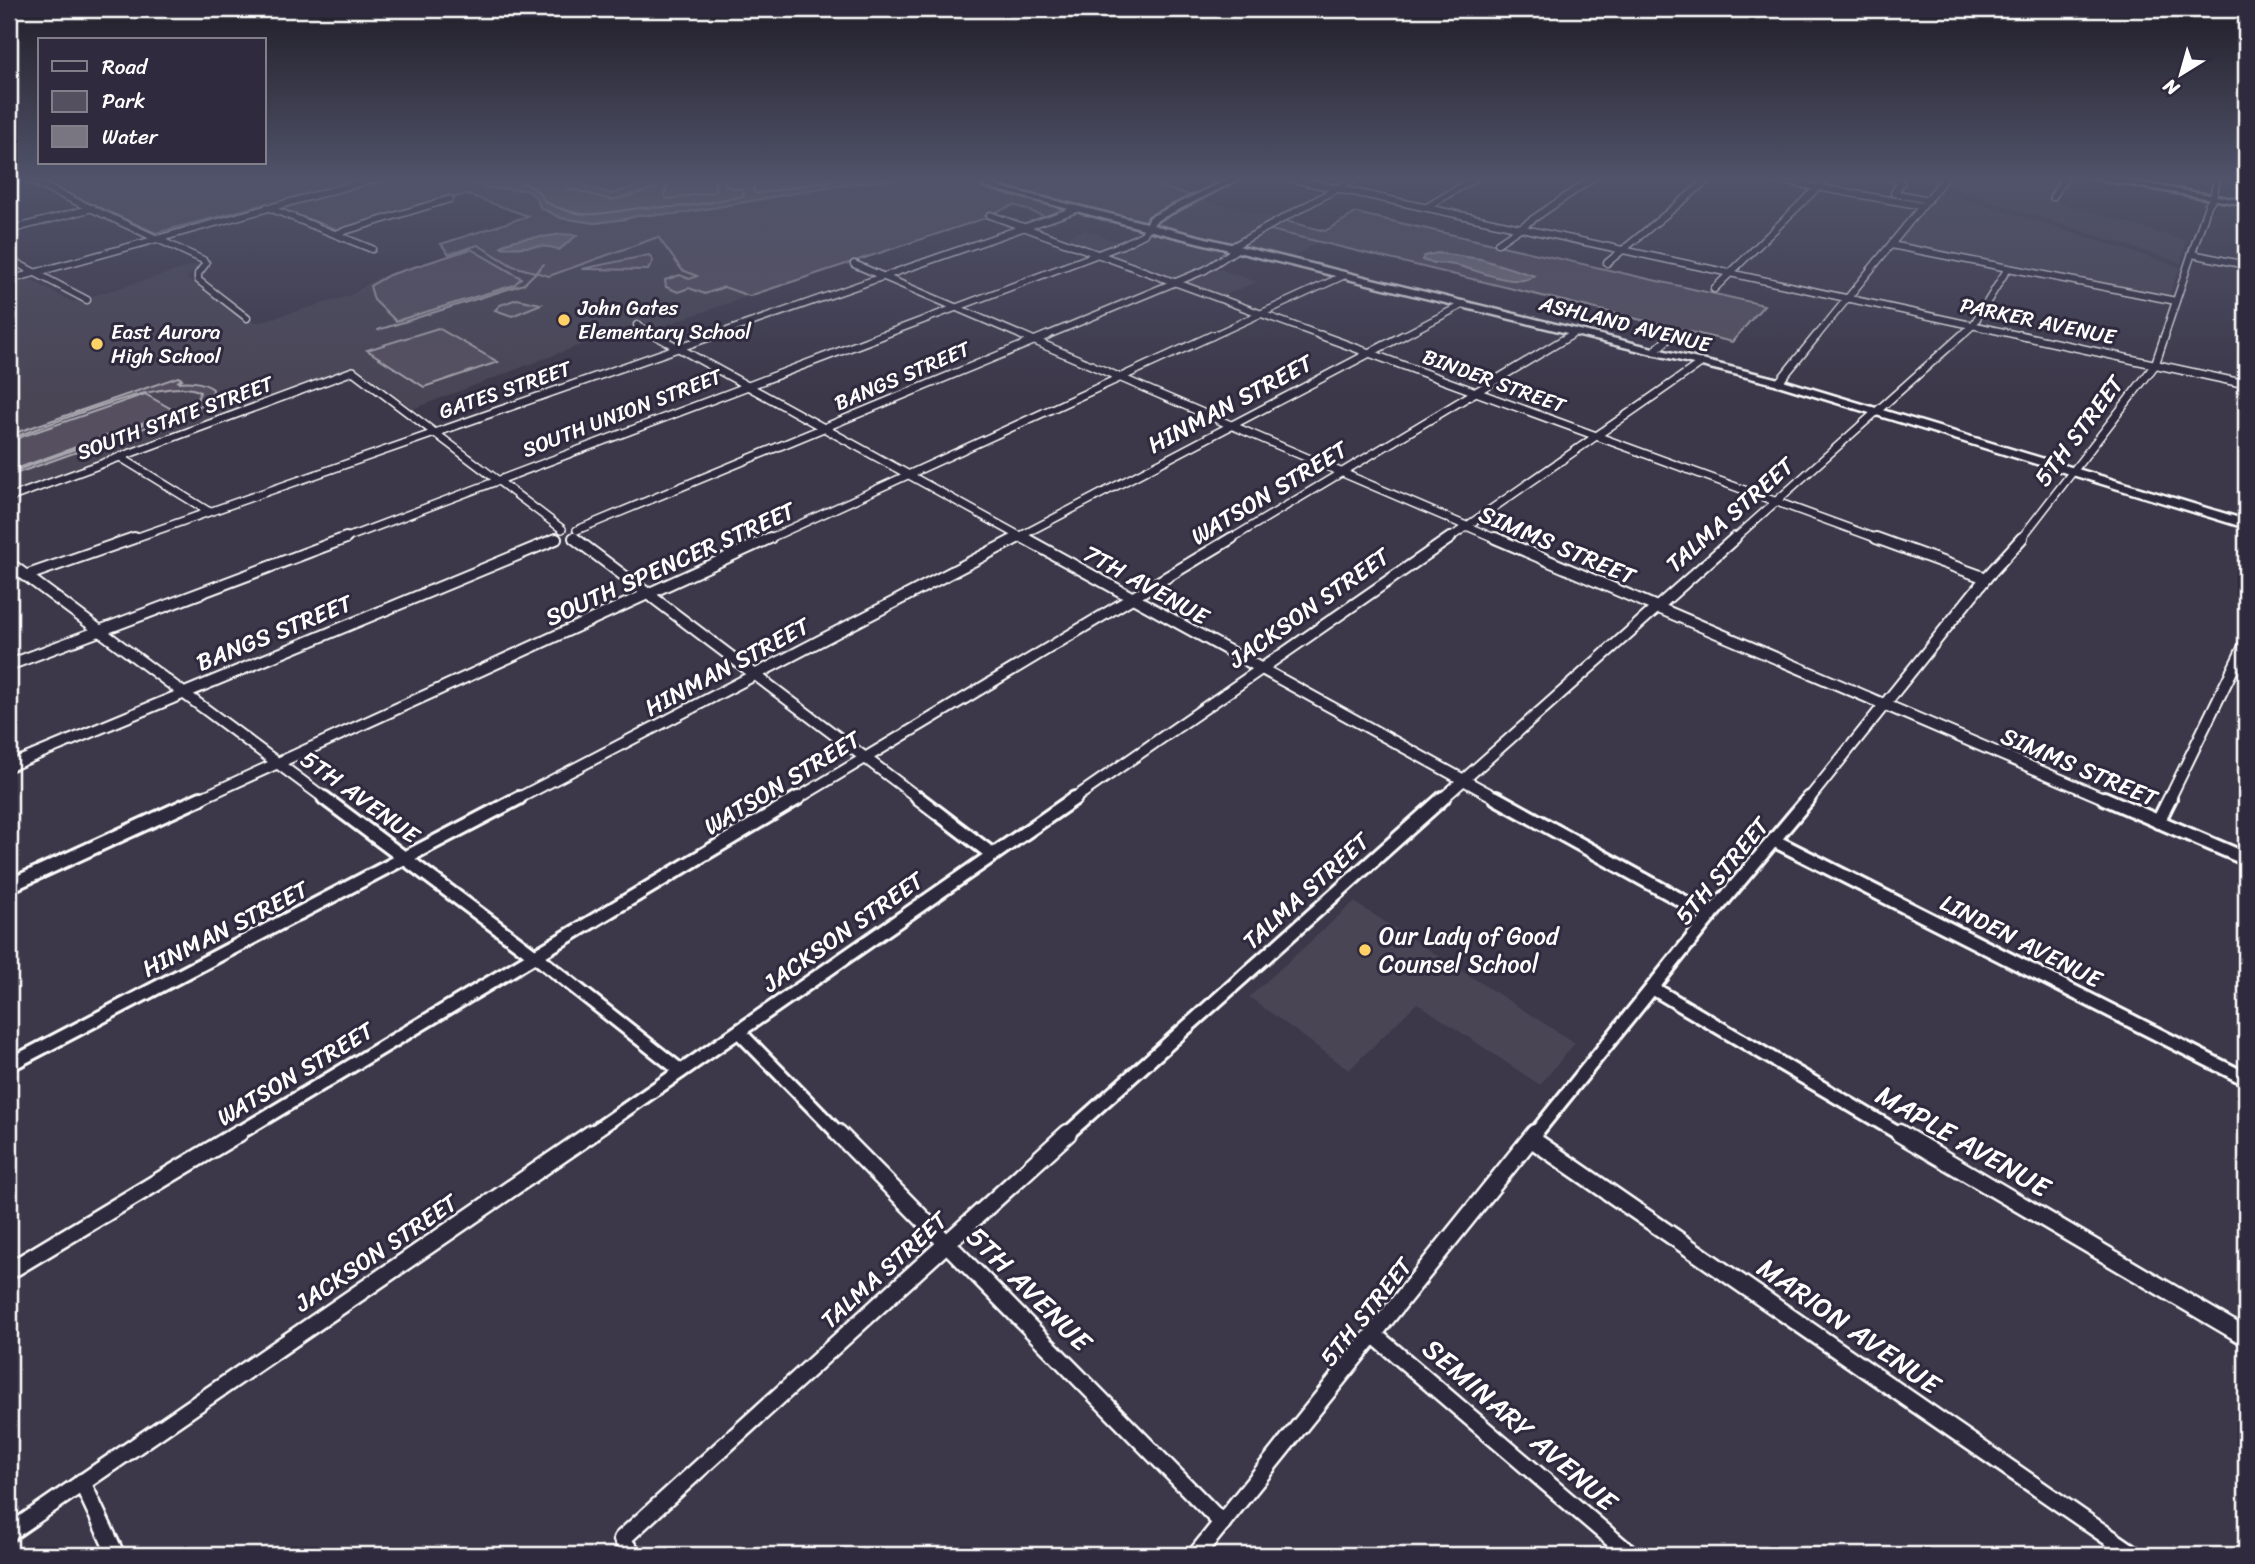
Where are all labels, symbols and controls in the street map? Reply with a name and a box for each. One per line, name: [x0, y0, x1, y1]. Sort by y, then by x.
legend: [38, 38, 266, 164]
north arrow: [2146, 38, 2216, 108]
text: Road: [102, 48, 149, 86]
text: N: [2155, 70, 2187, 105]
text: Park: [102, 82, 145, 120]
text: Water: [102, 118, 159, 156]
street label: ASHLAND AVENUE: [1534, 284, 1716, 364]
street label: PARKER AVENUE: [1957, 286, 2120, 356]
place label: John Gates Elementary School: [577, 289, 752, 351]
marker: John Gates Elementary School: [556, 312, 572, 328]
place label: East Aurora High School: [111, 313, 222, 375]
street label: BANGS STREET: [828, 330, 978, 422]
marker: East Aurora High School: [89, 336, 105, 352]
street label: BINDER STREET: [1417, 338, 1573, 425]
street label: HINMAN STREET: [1140, 342, 1321, 465]
street label: GATES STREET: [433, 349, 578, 430]
street label: SOUTH UNION STREET: [517, 357, 729, 469]
street label: SOUTH STATE STREET: [71, 364, 280, 471]
street label: 5TH STREET: [2023, 365, 2136, 496]
street label: WATSON STREET: [1182, 429, 1357, 557]
street label: TALMA STREET: [1656, 445, 1806, 584]
street label: SOUTH SPENCER STREET: [538, 489, 804, 638]
street label: SIMMS STREET: [1472, 493, 1643, 597]
street label: 7TH AVENUE: [1075, 533, 1218, 638]
street label: JACKSON STREET: [1219, 535, 1400, 680]
street label: BANGS STREET: [190, 582, 360, 683]
street label: HINMAN STREET: [637, 605, 818, 728]
street label: SIMMS STREET: [1994, 715, 2165, 819]
street label: WATSON STREET: [695, 719, 870, 847]
street label: 5TH AVENUE: [291, 739, 430, 856]
street label: 5TH STREET: [1664, 806, 1781, 934]
street label: TALMA STREET: [1232, 821, 1381, 960]
street label: JACKSON STREET: [753, 859, 934, 1004]
street label: HINMAN STREET: [134, 868, 317, 989]
street label: LINDEN AVENUE: [1933, 882, 2111, 1001]
place label: Our Lady of Good Counsel School: [1379, 915, 1560, 985]
marker: Our Lady of Good Counsel School: [1357, 942, 1373, 958]
street label: WATSON STREET: [208, 1010, 383, 1138]
street label: MAPLE AVENUE: [1866, 1071, 2061, 1212]
street label: JACKSON STREET: [285, 1181, 468, 1324]
street label: TALMA STREET: [810, 1200, 959, 1339]
street label: 5TH AVENUE: [954, 1214, 1105, 1365]
street label: MARION AVENUE: [1747, 1244, 1952, 1409]
street label: 5TH STREET: [1309, 1246, 1425, 1376]
street label: SEMINARY AVENUE: [1411, 1326, 1630, 1525]

